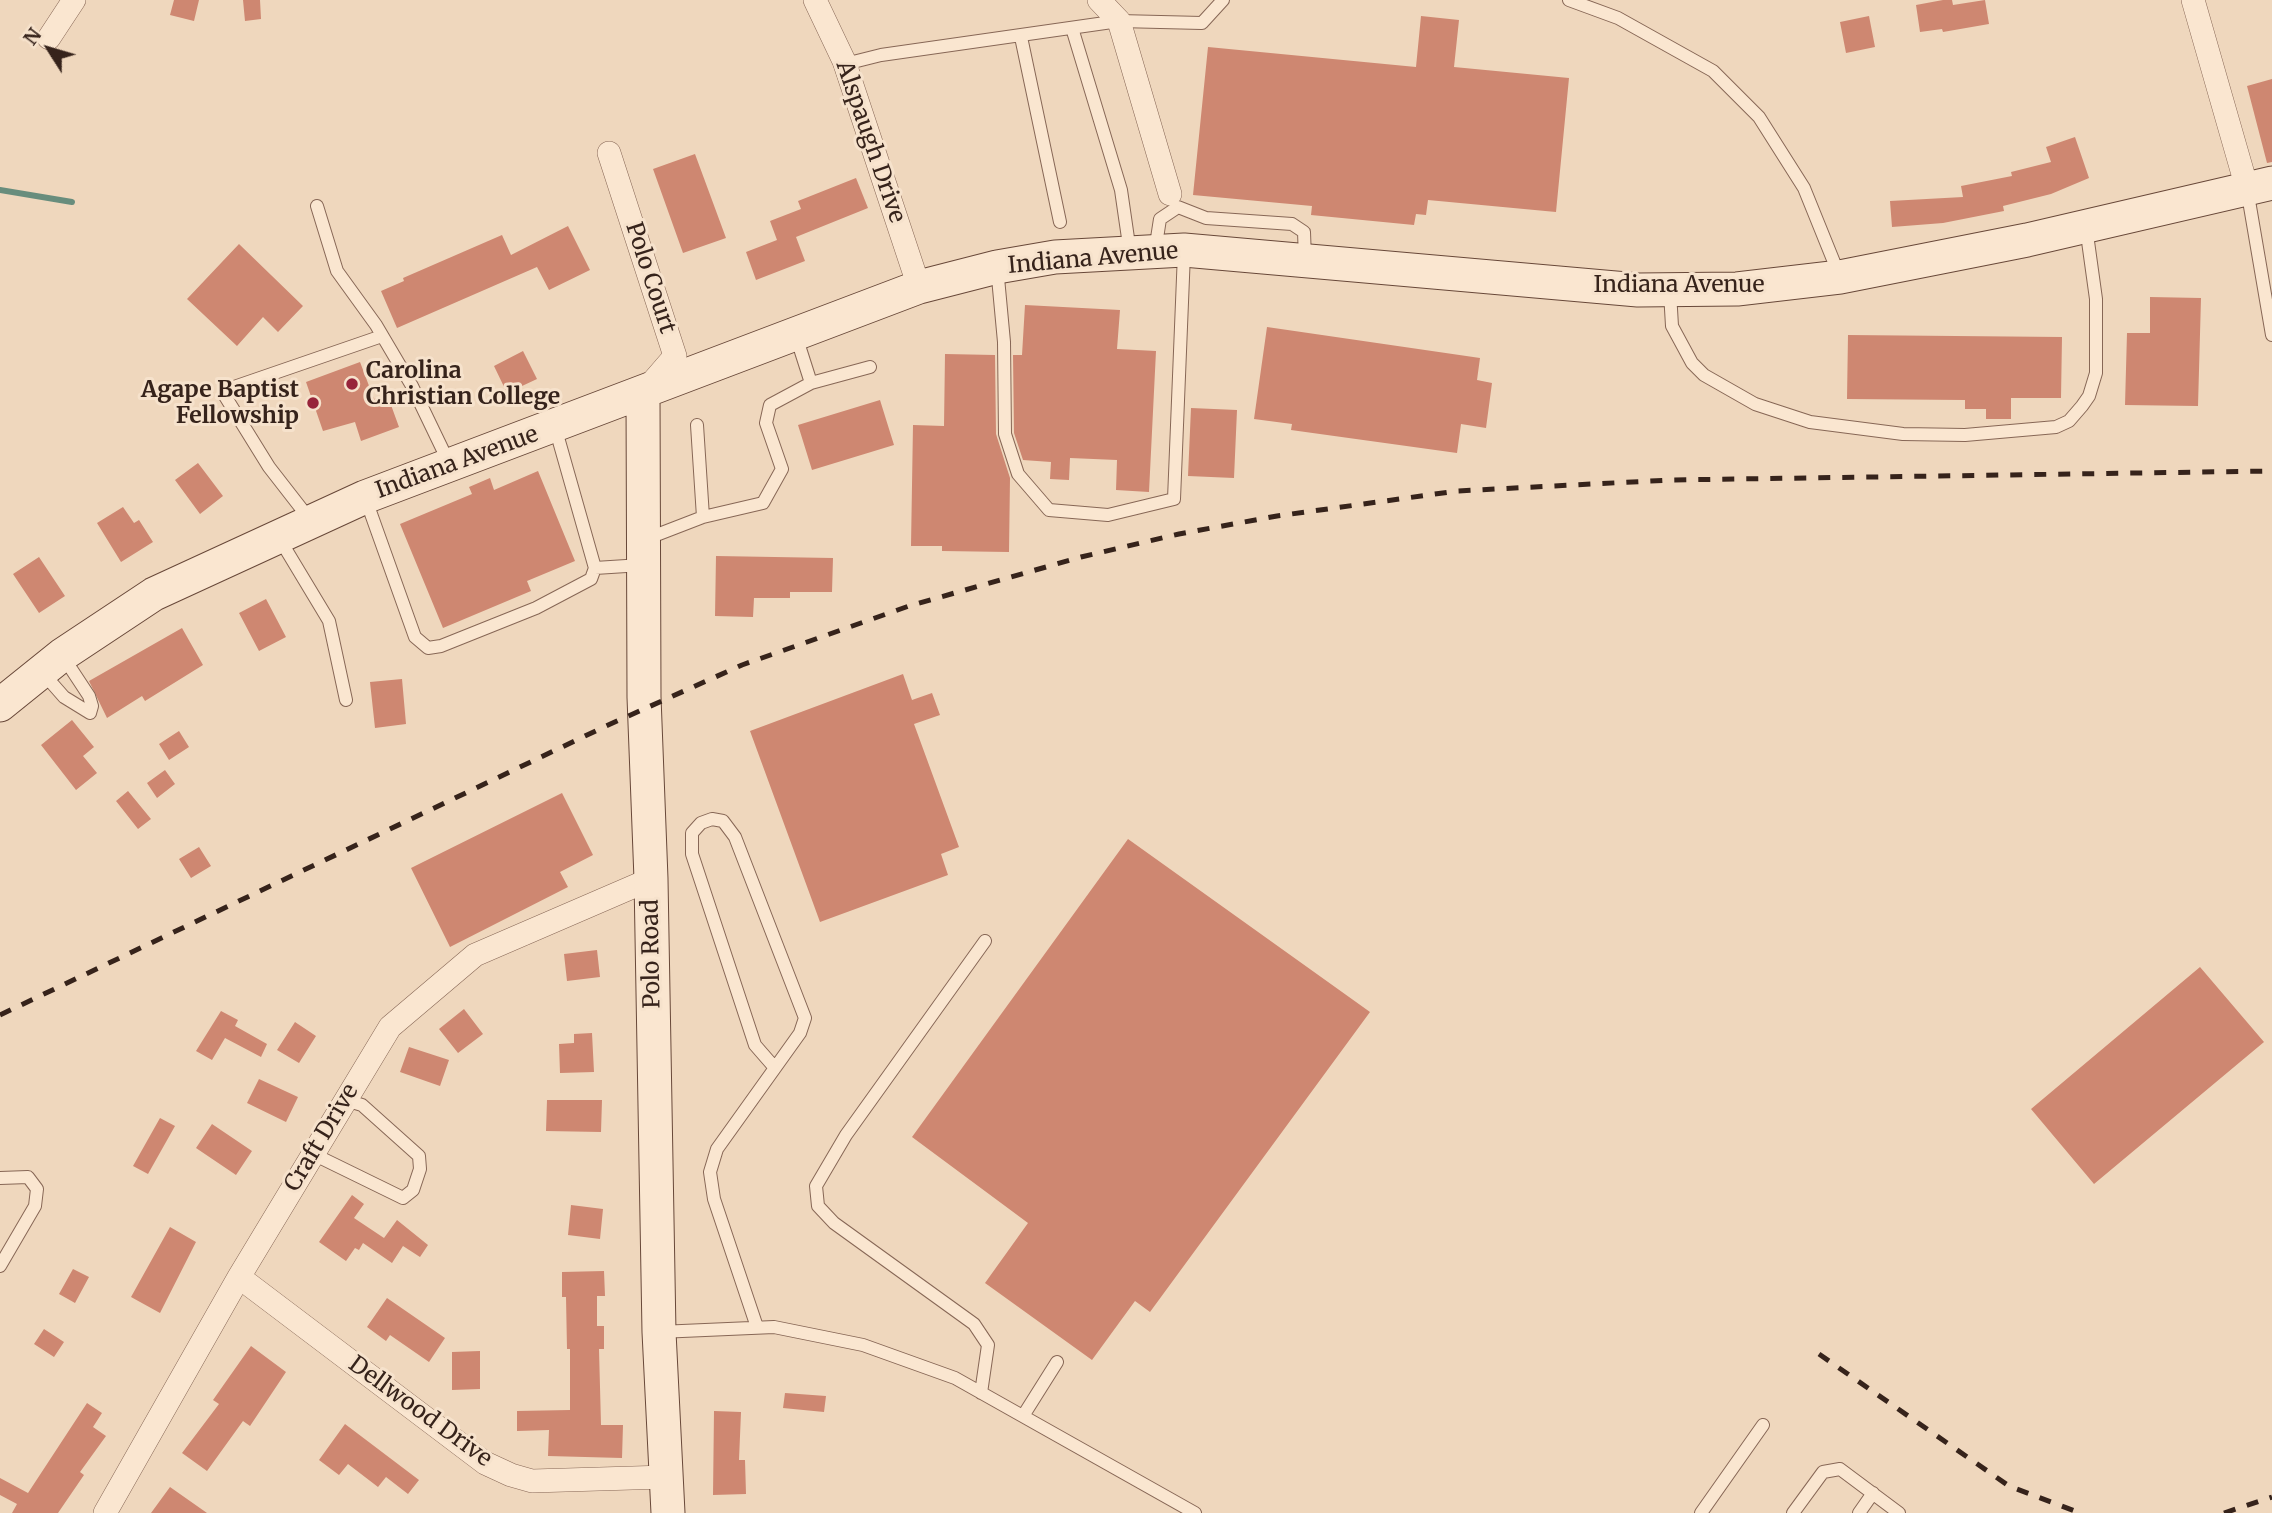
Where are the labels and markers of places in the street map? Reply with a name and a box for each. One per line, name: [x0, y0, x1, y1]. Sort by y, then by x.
place label: Carolina Christian College: [366, 357, 560, 411]
place label: Agape Baptist Fellowship: [141, 376, 299, 430]
marker: Carolina Christian College: [344, 376, 360, 392]
marker: Agape Baptist Fellowship: [305, 395, 321, 411]

